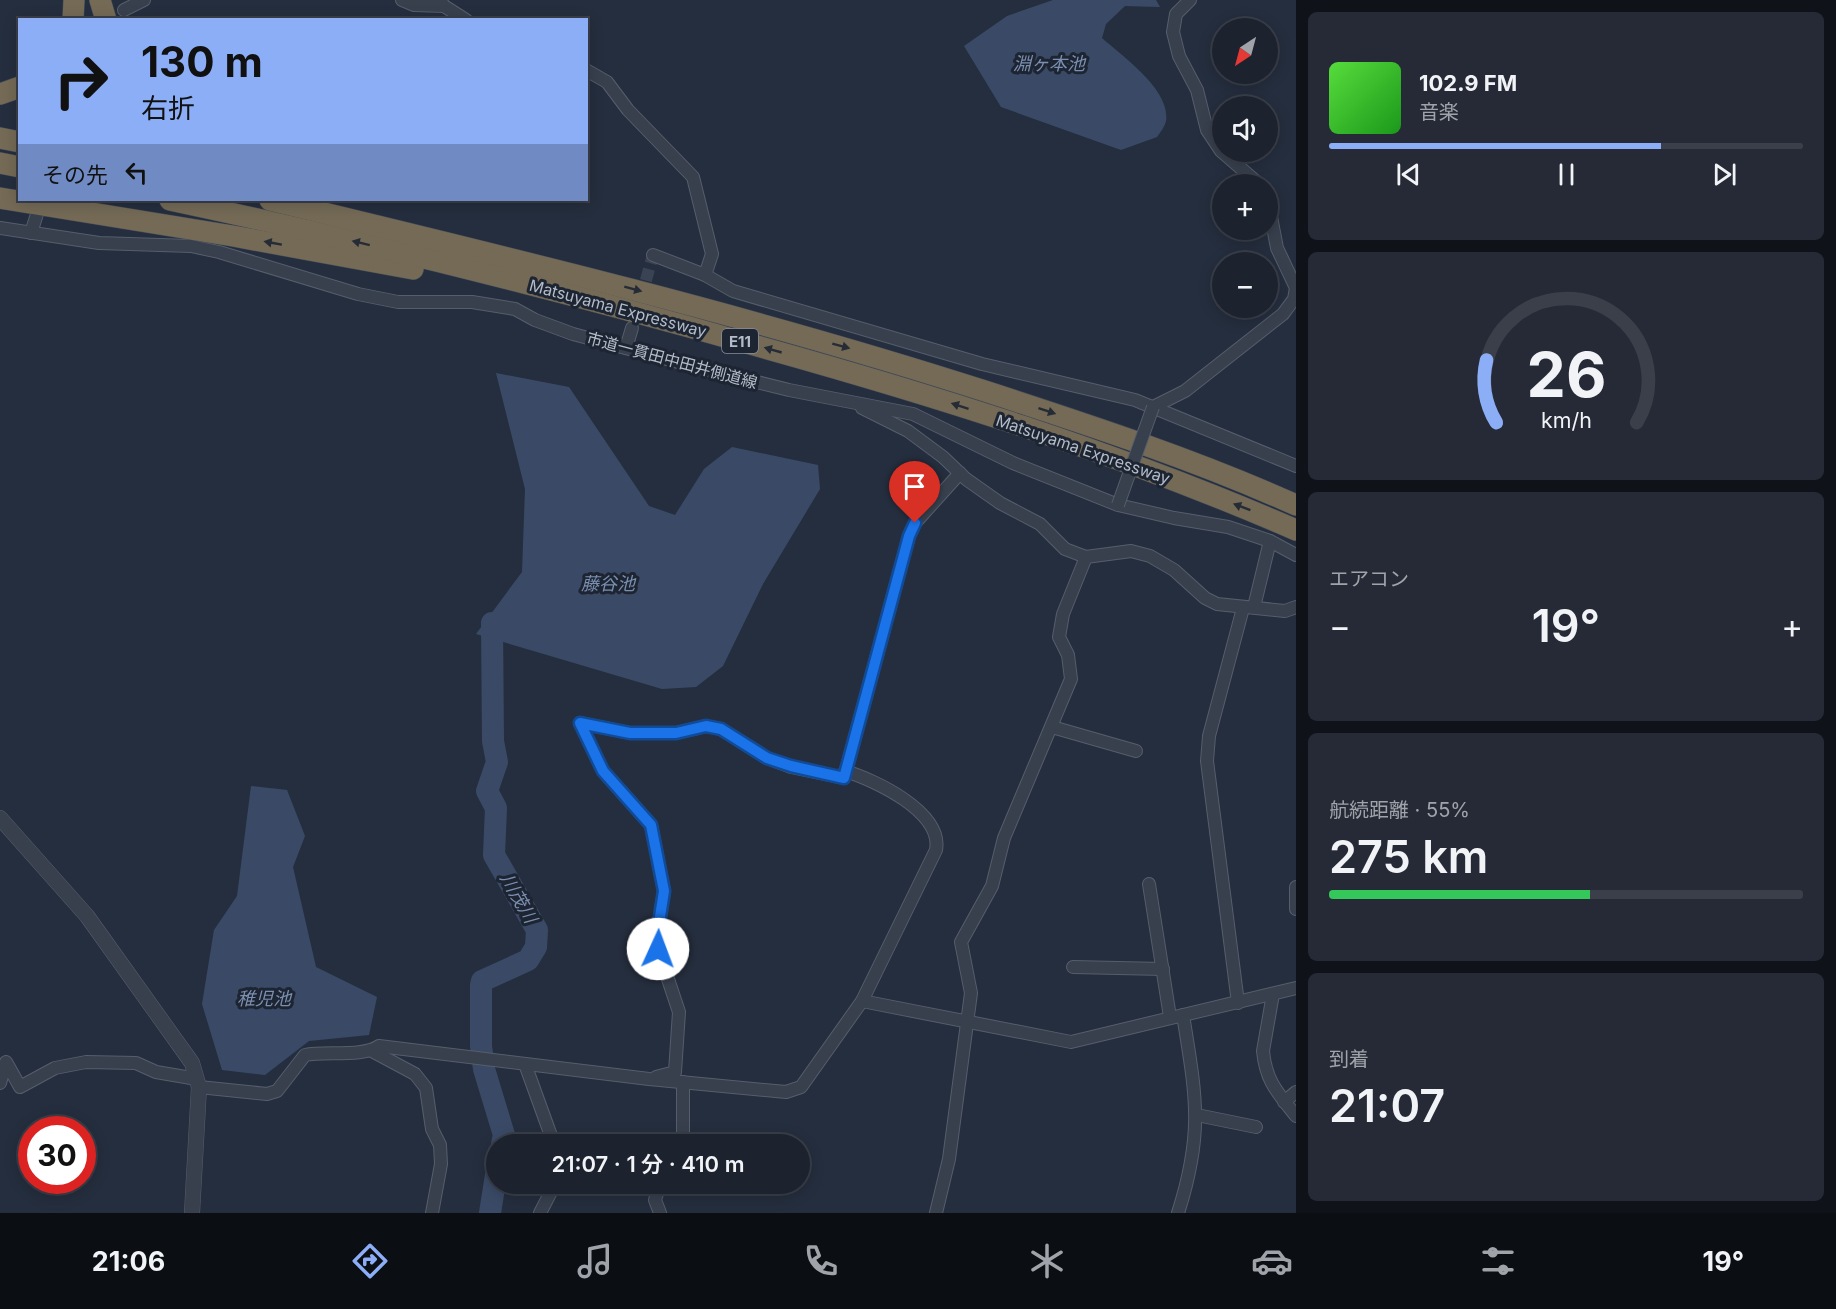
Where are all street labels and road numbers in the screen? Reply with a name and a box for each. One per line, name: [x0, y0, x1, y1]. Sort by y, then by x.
street label: Matsuyama Expressway: [527, 275, 709, 341]
street label: 市道一貫田中田井側道線: [584, 328, 760, 392]
road number: E11: [722, 329, 758, 353]
street label: Matsuyama Expressway: [993, 410, 1173, 488]

